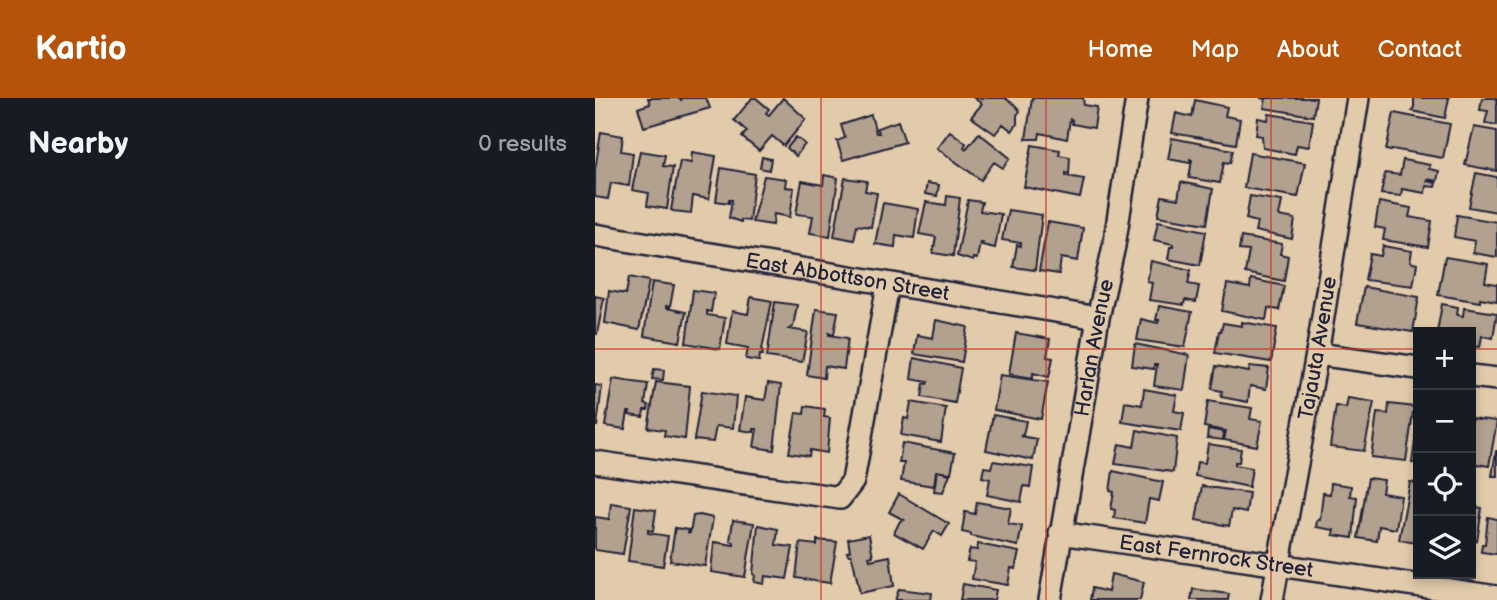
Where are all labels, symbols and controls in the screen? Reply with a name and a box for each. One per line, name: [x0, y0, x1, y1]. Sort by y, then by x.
text: Kartio: [35, 29, 127, 69]
text: Home: [1088, 35, 1153, 64]
text: Map: [1191, 35, 1239, 64]
text: About: [1277, 35, 1339, 64]
text: Contact: [1377, 35, 1462, 64]
text: Nearby: [28, 126, 128, 162]
text: 0 results: [478, 130, 567, 158]
street label: East Abbottson Street: [744, 248, 952, 306]
street label: Tajauta Avenue: [1293, 275, 1342, 422]
street label: Harlan Avenue: [1069, 277, 1119, 418]
map controls: [1413, 327, 1476, 579]
button: +: [1413, 327, 1476, 390]
button: −: [1413, 390, 1476, 453]
button: locate: [1413, 453, 1476, 516]
button: layers: [1413, 516, 1476, 579]
street label: East Fernrock Street: [1118, 529, 1315, 583]

